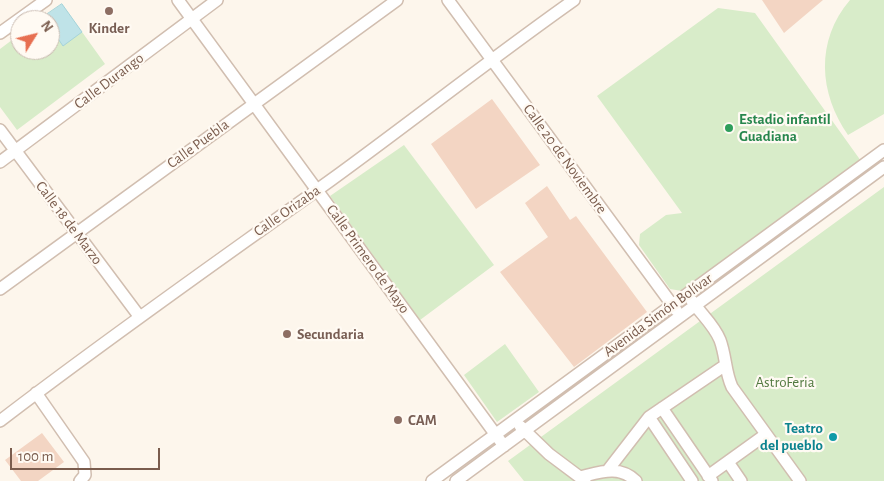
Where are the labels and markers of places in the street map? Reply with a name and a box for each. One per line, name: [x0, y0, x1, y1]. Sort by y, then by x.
marker: Kinder: [103, 5, 115, 17]
place label: Kinder: [89, 19, 129, 37]
place label: Estadio infantil Guadiana: [739, 110, 831, 145]
marker: Estadio infantil Guadiana: [723, 122, 735, 134]
place label: Secundaria: [297, 325, 364, 343]
marker: Secundaria: [281, 328, 293, 340]
place label: CAM: [408, 411, 437, 429]
marker: CAM: [392, 414, 404, 426]
place label: Teatro del pueblo: [760, 419, 823, 454]
marker: Teatro del pueblo: [827, 431, 839, 443]

